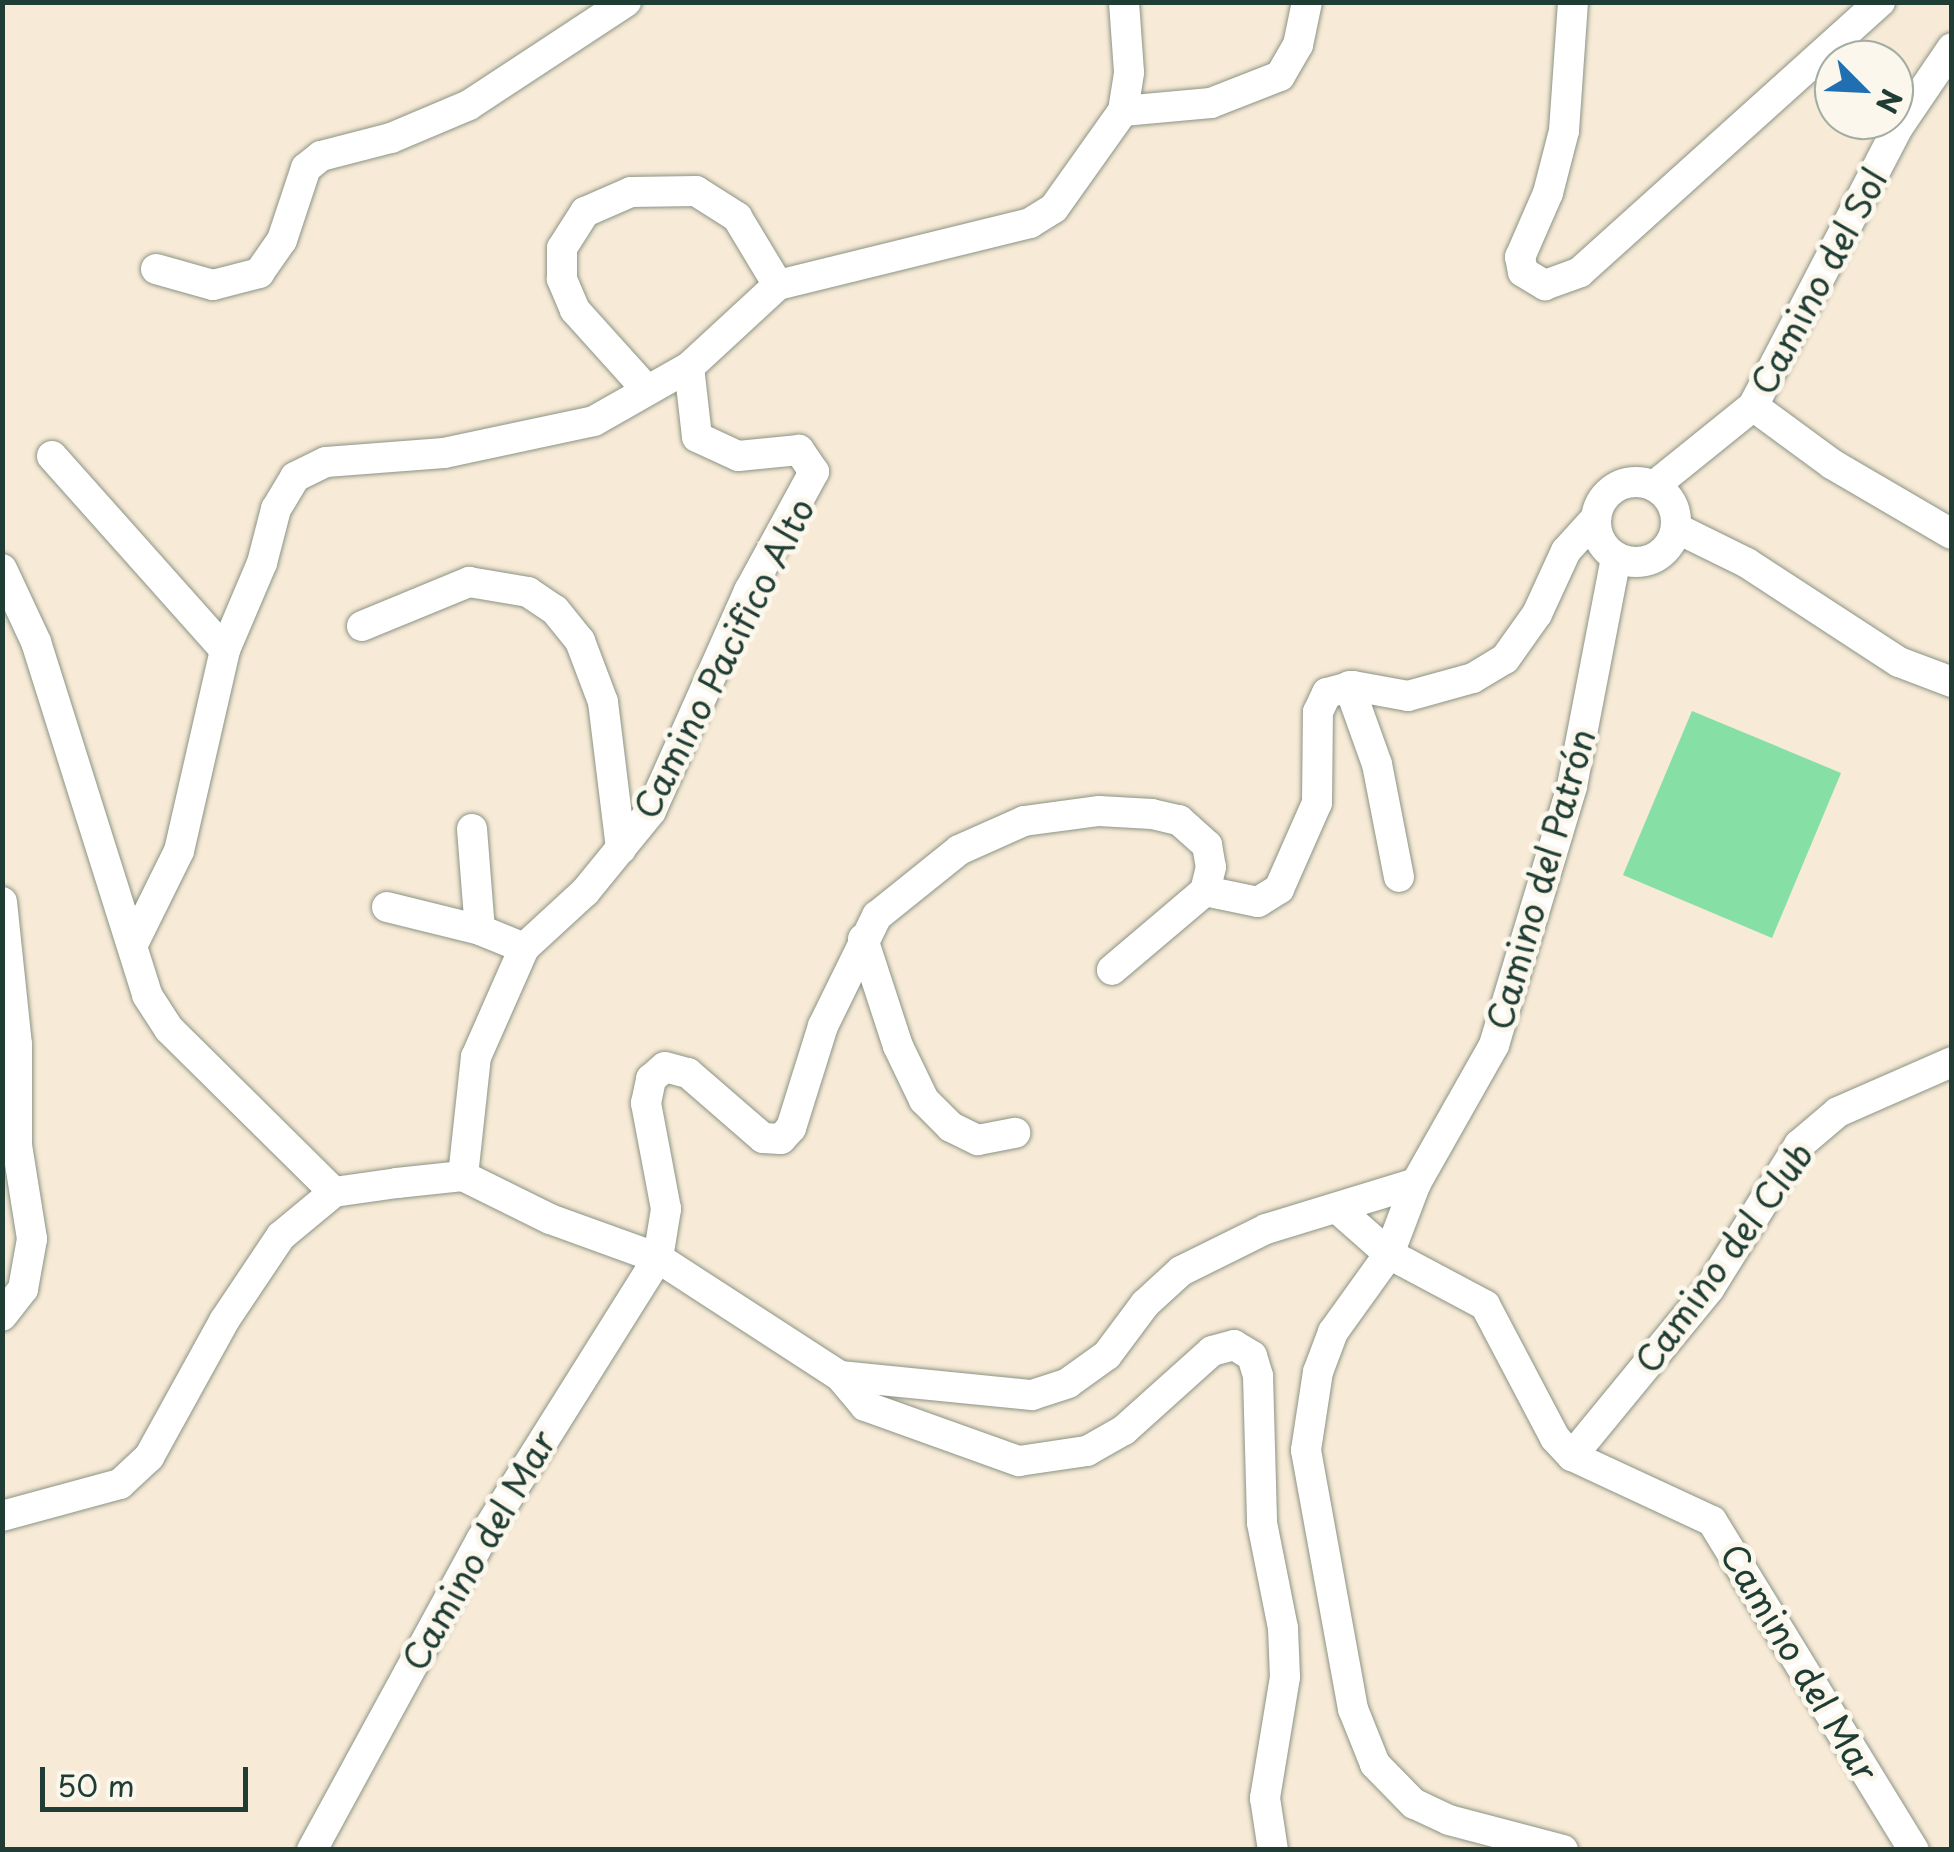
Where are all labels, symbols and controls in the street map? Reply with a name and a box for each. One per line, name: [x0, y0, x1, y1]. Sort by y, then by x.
north arrow: [1814, 40, 1914, 140]
text: N: [1866, 83, 1914, 120]
street label: Camino del Sol: [1741, 161, 1895, 401]
street label: Camino Pacifico Alto: [624, 491, 822, 825]
street label: Camino del Patrón: [1477, 724, 1603, 1034]
street label: Camino del Club: [1625, 1134, 1821, 1380]
street label: Camino del Mar: [392, 1423, 564, 1677]
street label: Camino del Mar: [1712, 1535, 1888, 1789]
scale bar: [45, 1747, 252, 1809]
text: 50 m: [57, 1762, 135, 1807]

